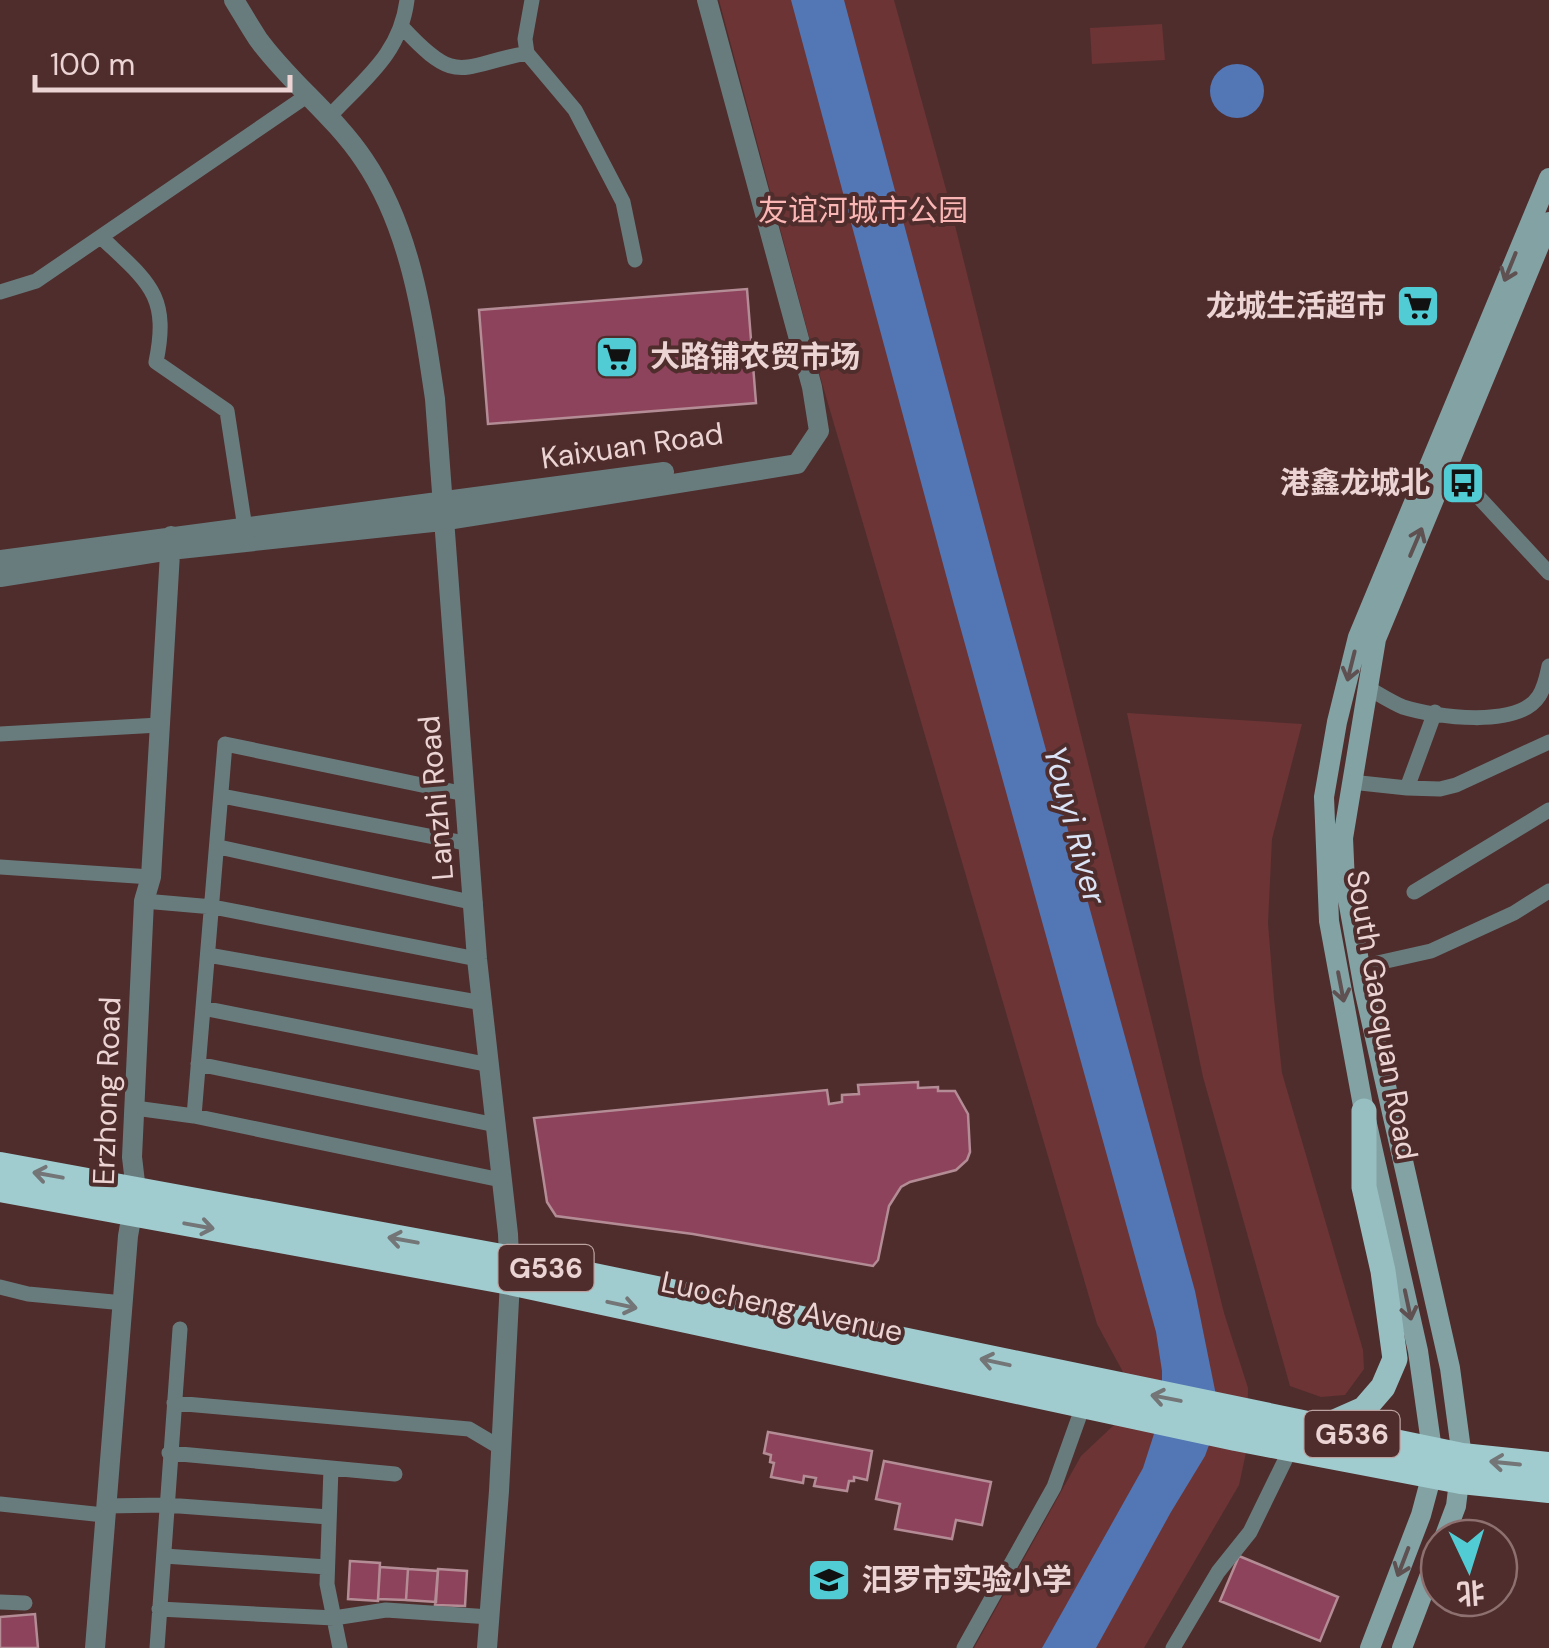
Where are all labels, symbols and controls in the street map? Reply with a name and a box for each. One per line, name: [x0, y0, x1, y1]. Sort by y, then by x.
scale bar: [35, 30, 290, 92]
text: 100 m: [50, 45, 135, 84]
park label: 友谊河城市公园: [758, 191, 968, 230]
one-way arrow: [1500, 251, 1518, 282]
supermarket icon: 龙城生活超市: [1395, 283, 1441, 329]
place label: 龙城生活超市: [1206, 286, 1386, 325]
supermarket icon: 大路铺农贸市场: [594, 334, 640, 380]
place label: 大路铺农贸市场: [650, 337, 860, 376]
street label: Kaixuan Road: [538, 413, 726, 478]
bus stop icon: 港鑫龙城北: [1440, 460, 1486, 506]
place label: 港鑫龙城北: [1280, 463, 1430, 502]
one-way arrow: [1408, 528, 1426, 558]
one-way arrow: [1341, 649, 1359, 681]
street label: Lanzhi Road: [409, 714, 462, 882]
water label: Youyi River: [1034, 741, 1117, 910]
street label: South Gaoquan Road: [1338, 867, 1427, 1163]
one-way arrow: [1332, 970, 1351, 1003]
street label: Erzhong Road: [84, 996, 129, 1186]
one-way arrow: [33, 1165, 65, 1184]
one-way arrow: [182, 1217, 215, 1236]
one-way arrow: [387, 1230, 419, 1249]
road number: G536: [498, 1245, 594, 1291]
street label: Luocheng Avenue: [658, 1262, 907, 1351]
one-way arrow: [1400, 1288, 1419, 1320]
one-way arrow: [605, 1297, 637, 1316]
one-way arrow: [980, 1352, 1012, 1371]
one-way arrow: [1151, 1387, 1183, 1406]
road number: G536: [1304, 1411, 1400, 1457]
one-way arrow: [1490, 1453, 1522, 1472]
north arrow: [1419, 1518, 1519, 1618]
one-way arrow: [1393, 1545, 1411, 1576]
school or university icon: 汨罗市实验小学: [806, 1557, 852, 1603]
place label: 汨罗市实验小学: [862, 1560, 1072, 1599]
text: 北: [1455, 1573, 1486, 1612]

